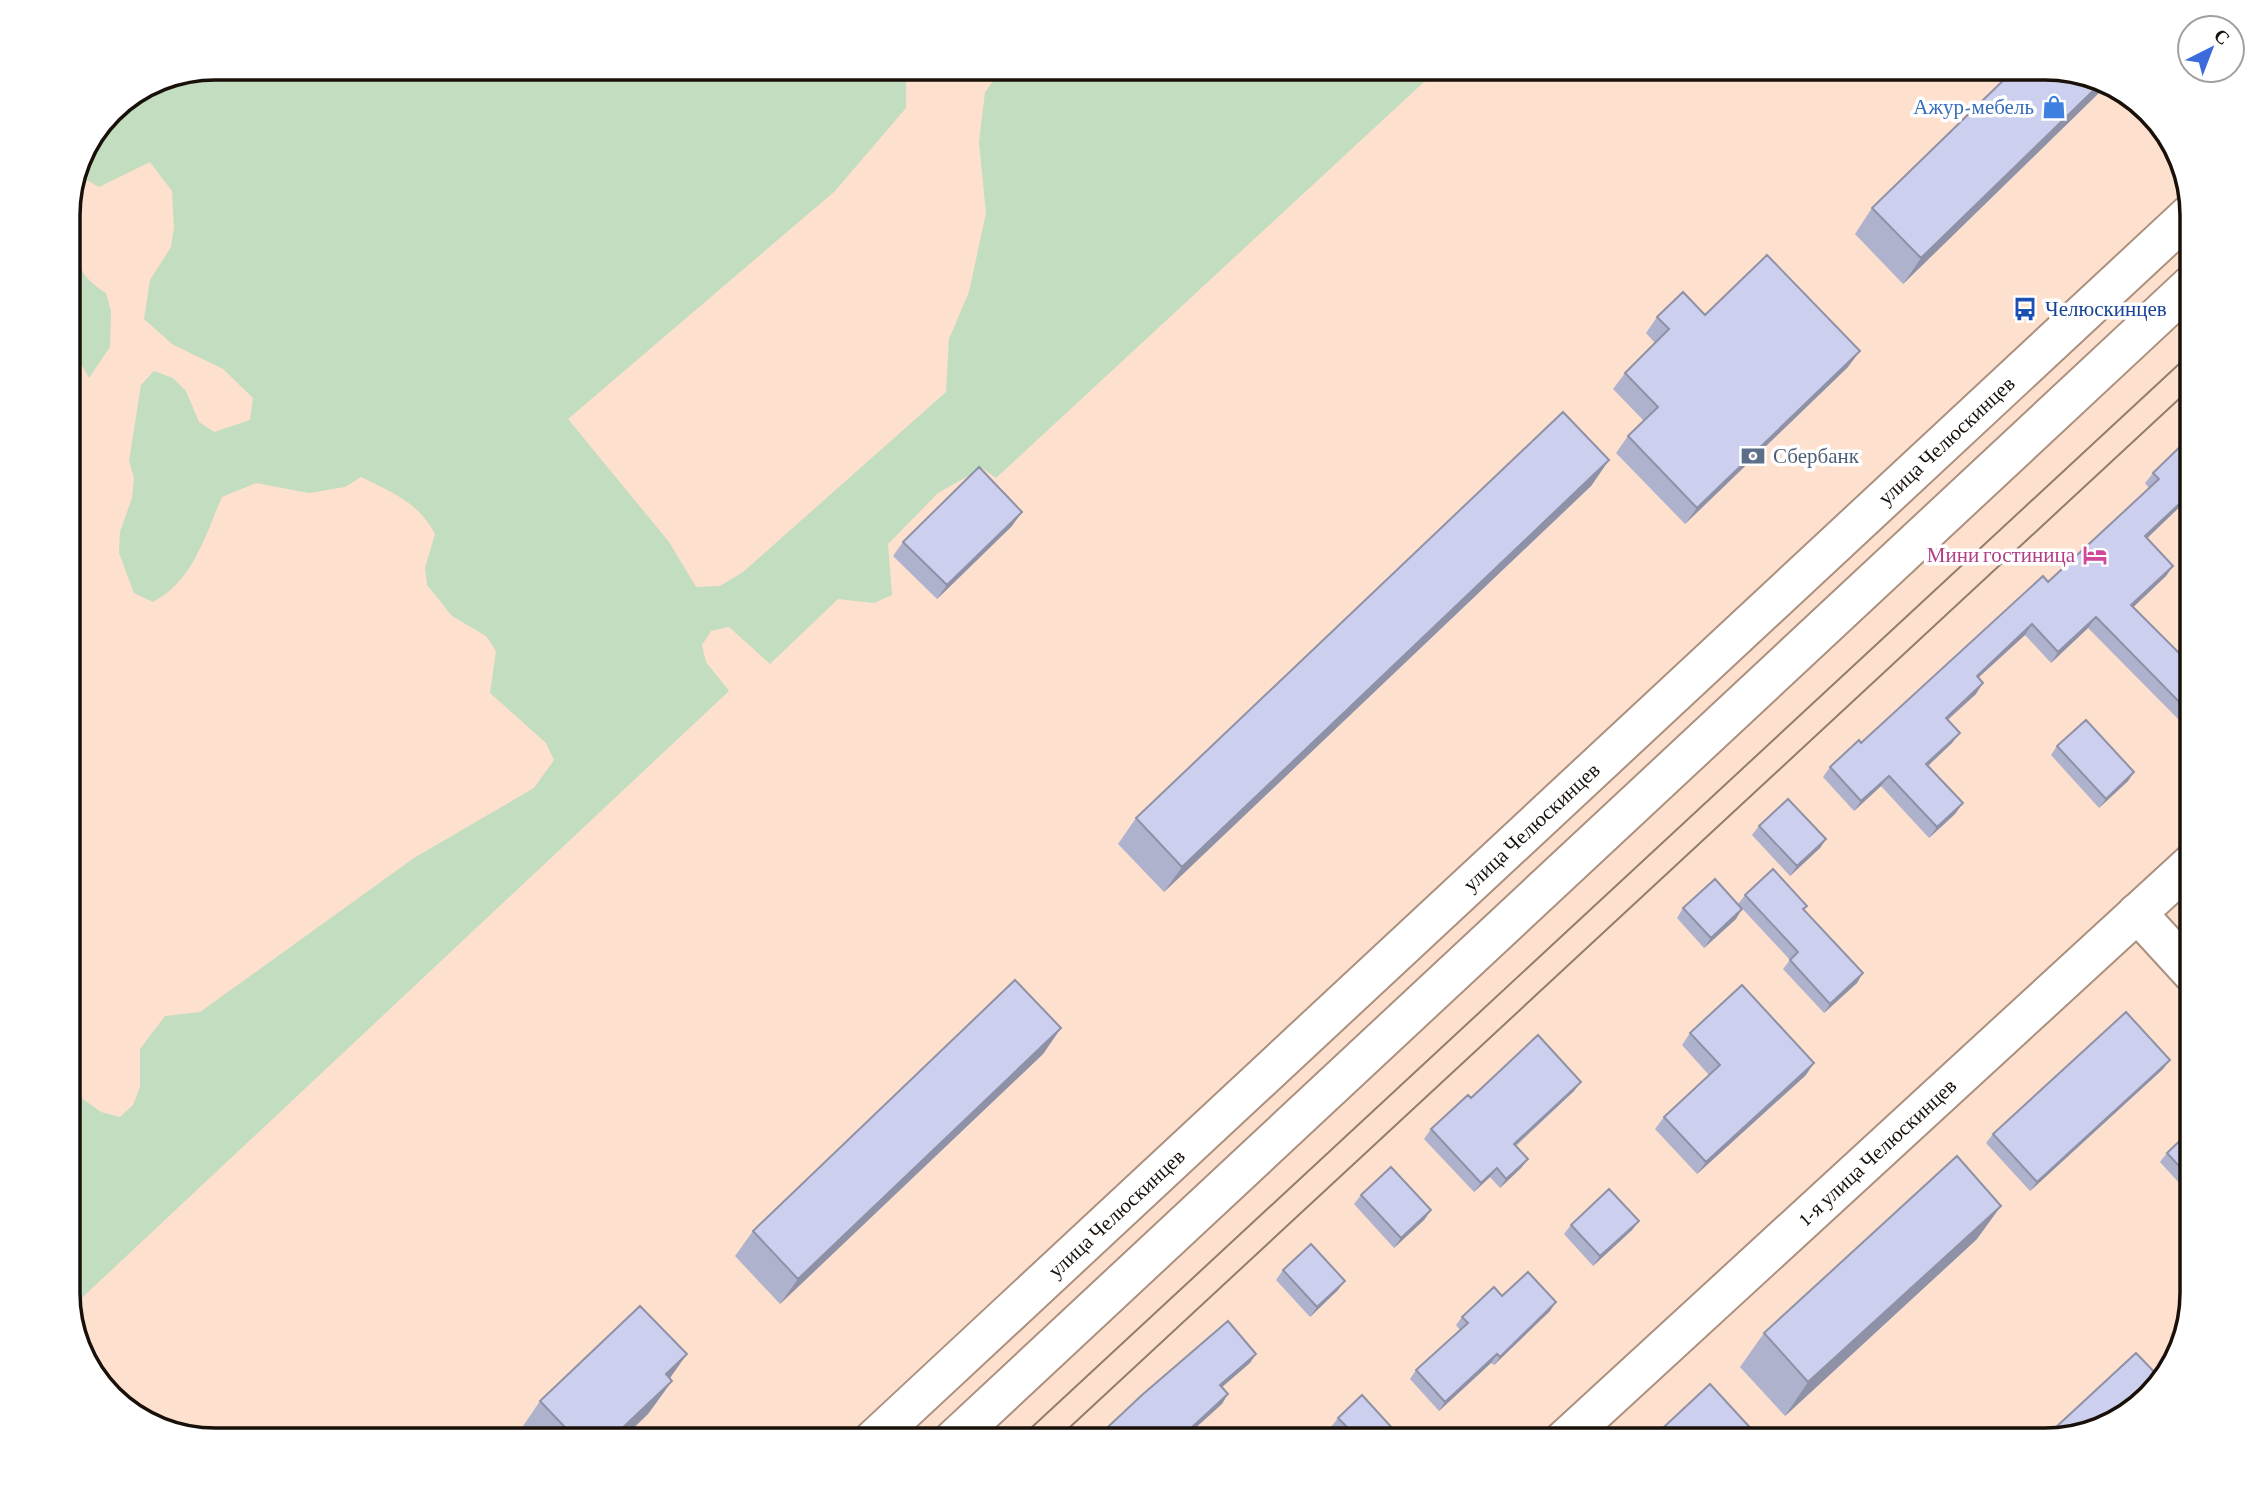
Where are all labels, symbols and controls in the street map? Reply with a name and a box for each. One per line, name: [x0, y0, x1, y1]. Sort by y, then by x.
north arrow: [2176, 14, 2246, 84]
text: С: [2210, 24, 2234, 49]
shop icon: Ажур-мебель: [2040, 93, 2068, 121]
place label: Ажур-мебель: [1913, 95, 2034, 119]
bus stop icon: Челюскинцев: [2011, 295, 2039, 323]
place label: Челюскинцев: [2045, 297, 2167, 321]
street label: улица Челюскинцев: [1873, 371, 2020, 510]
bank icon: Сбербанк: [1739, 442, 1767, 470]
place label: Сбербанк: [1773, 444, 1860, 468]
hotel icon: Мини гостиница: [2081, 541, 2109, 569]
place label: Мини гостиница: [1927, 543, 2076, 567]
street label: улица Челюскинцев: [1458, 758, 1605, 896]
street label: 1-я улица Челюскинцев: [1794, 1074, 1961, 1231]
street label: улица Челюскинцев: [1043, 1144, 1190, 1283]

